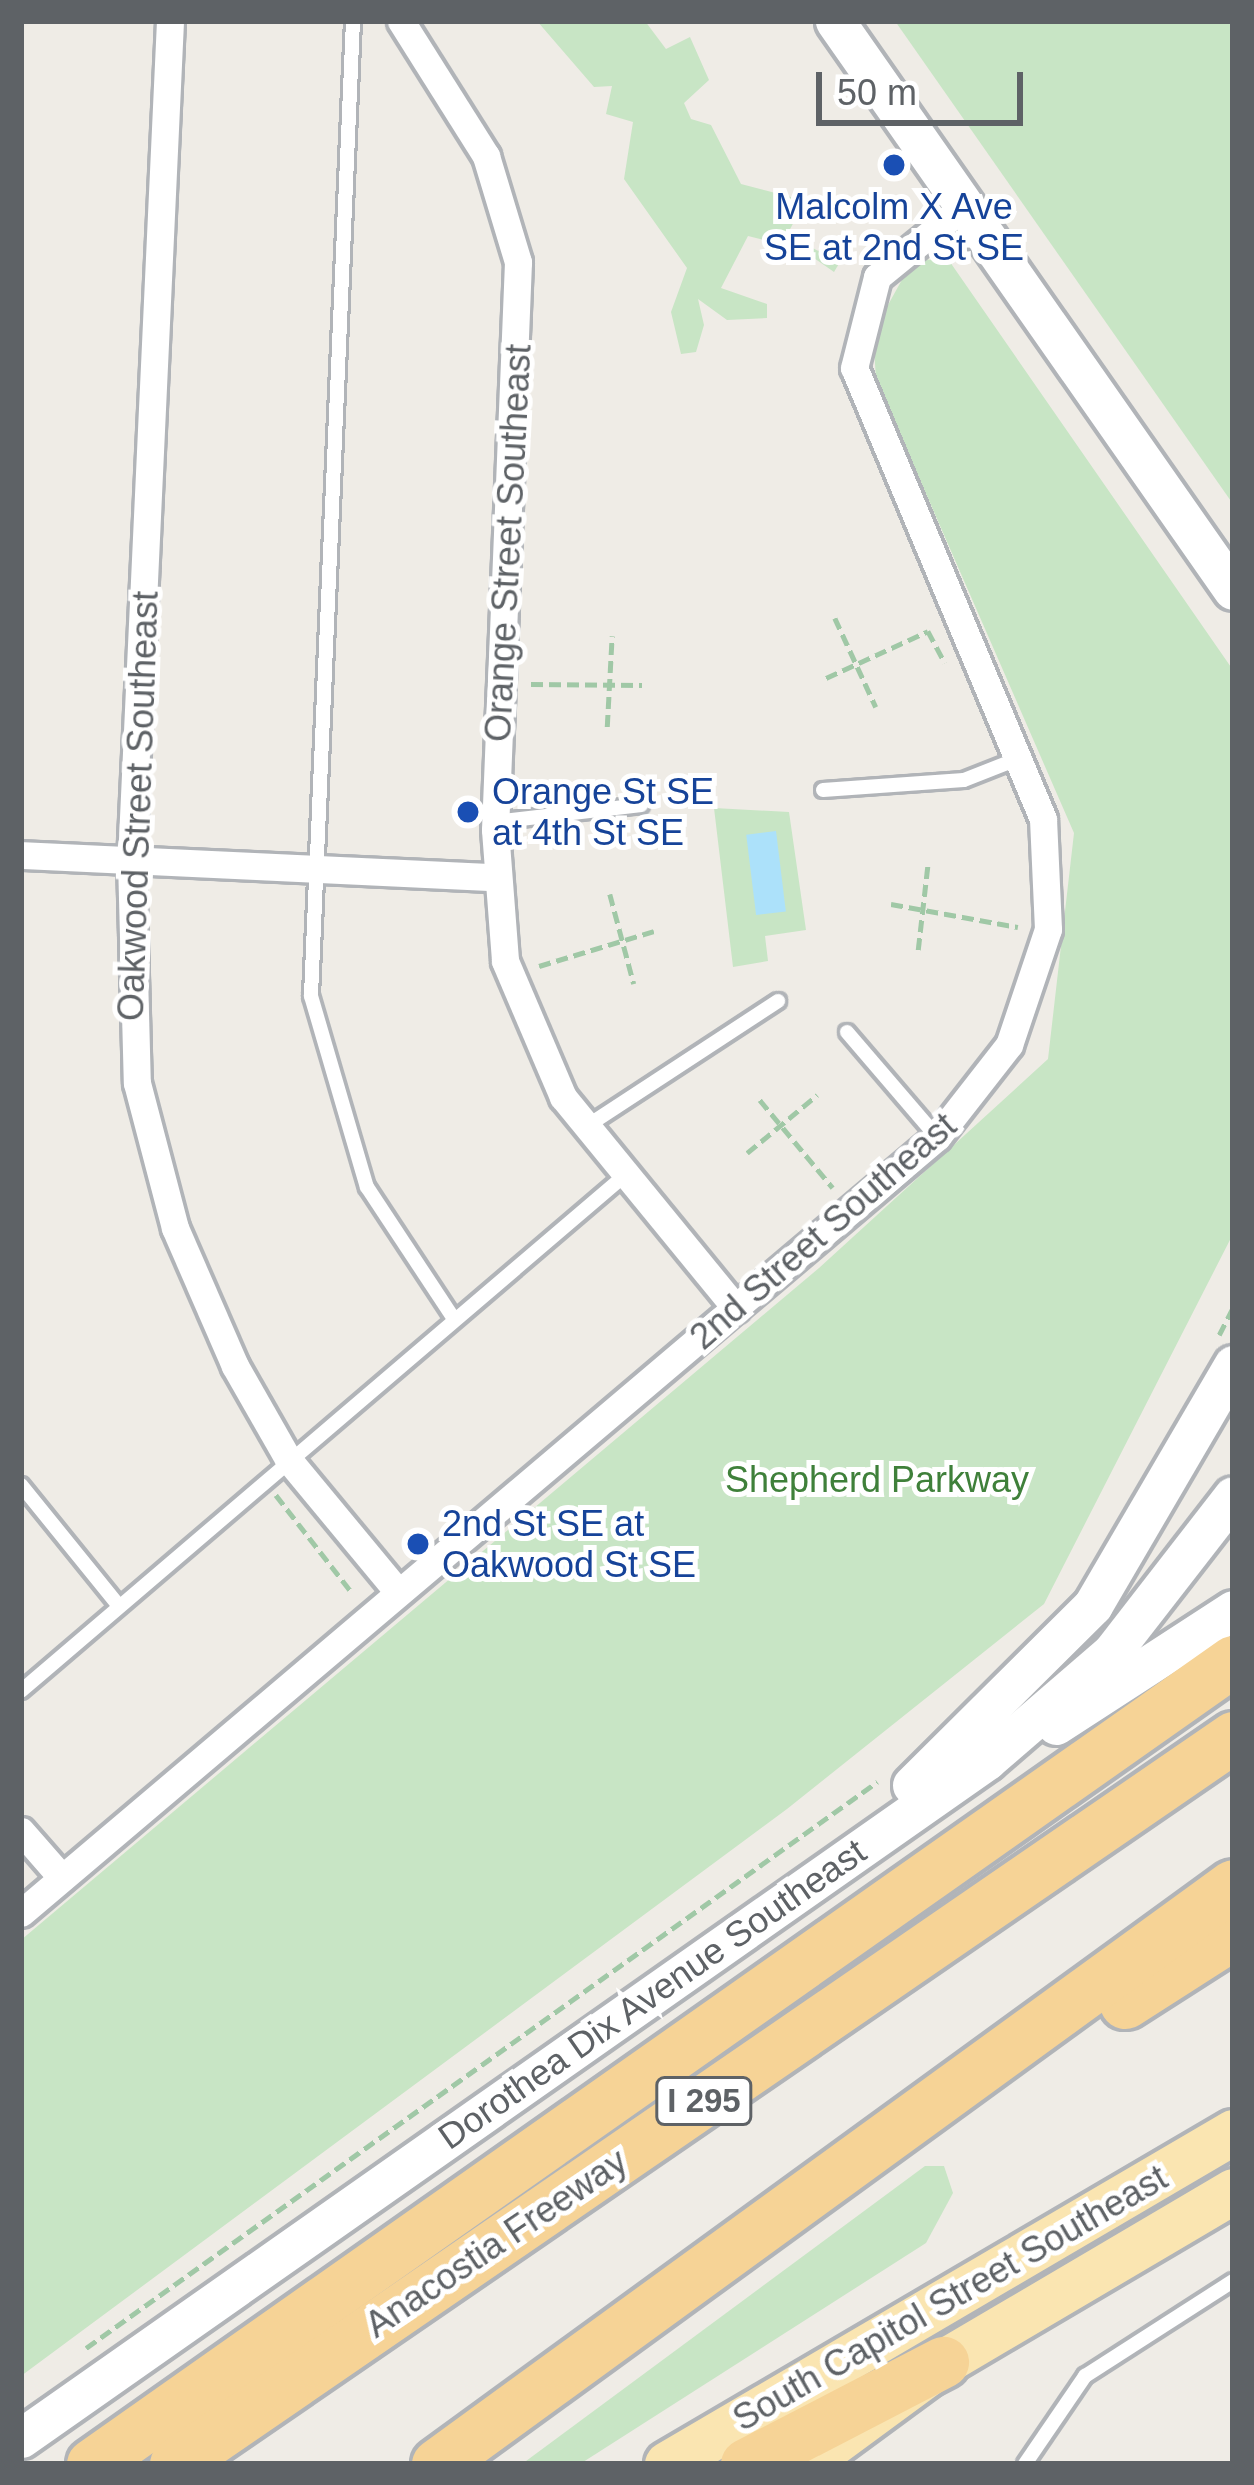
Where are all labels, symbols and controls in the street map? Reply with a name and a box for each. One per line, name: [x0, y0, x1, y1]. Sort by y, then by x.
scale bar: [822, 48, 1029, 122]
text: 50 m: [837, 72, 917, 113]
marker: Malcolm X Ave SE at 2nd St SE: [881, 152, 907, 178]
place label: Malcolm X Ave SE at 2nd St SE: [764, 184, 1024, 269]
street label: Orange Street Southeast: [476, 343, 540, 743]
street label: Oakwood Street Southeast: [109, 590, 167, 1022]
place label: Orange St SE at 4th St SE: [492, 769, 714, 854]
marker: Orange St SE at 4th St SE: [455, 799, 481, 825]
street label: 2nd Street Southeast: [681, 1104, 965, 1358]
park label: Shepherd Parkway: [725, 1458, 1029, 1502]
place label: 2nd St SE at Oakwood St SE: [442, 1501, 696, 1586]
marker: 2nd St SE at Oakwood St SE: [405, 1531, 431, 1557]
street label: Dorothea Dix Avenue Southeast: [429, 1829, 875, 2159]
road number: I 295: [653, 2074, 755, 2128]
street label: Anacostia Freeway: [357, 2139, 635, 2347]
street label: South Capitol Street Southeast: [725, 2156, 1175, 2440]

